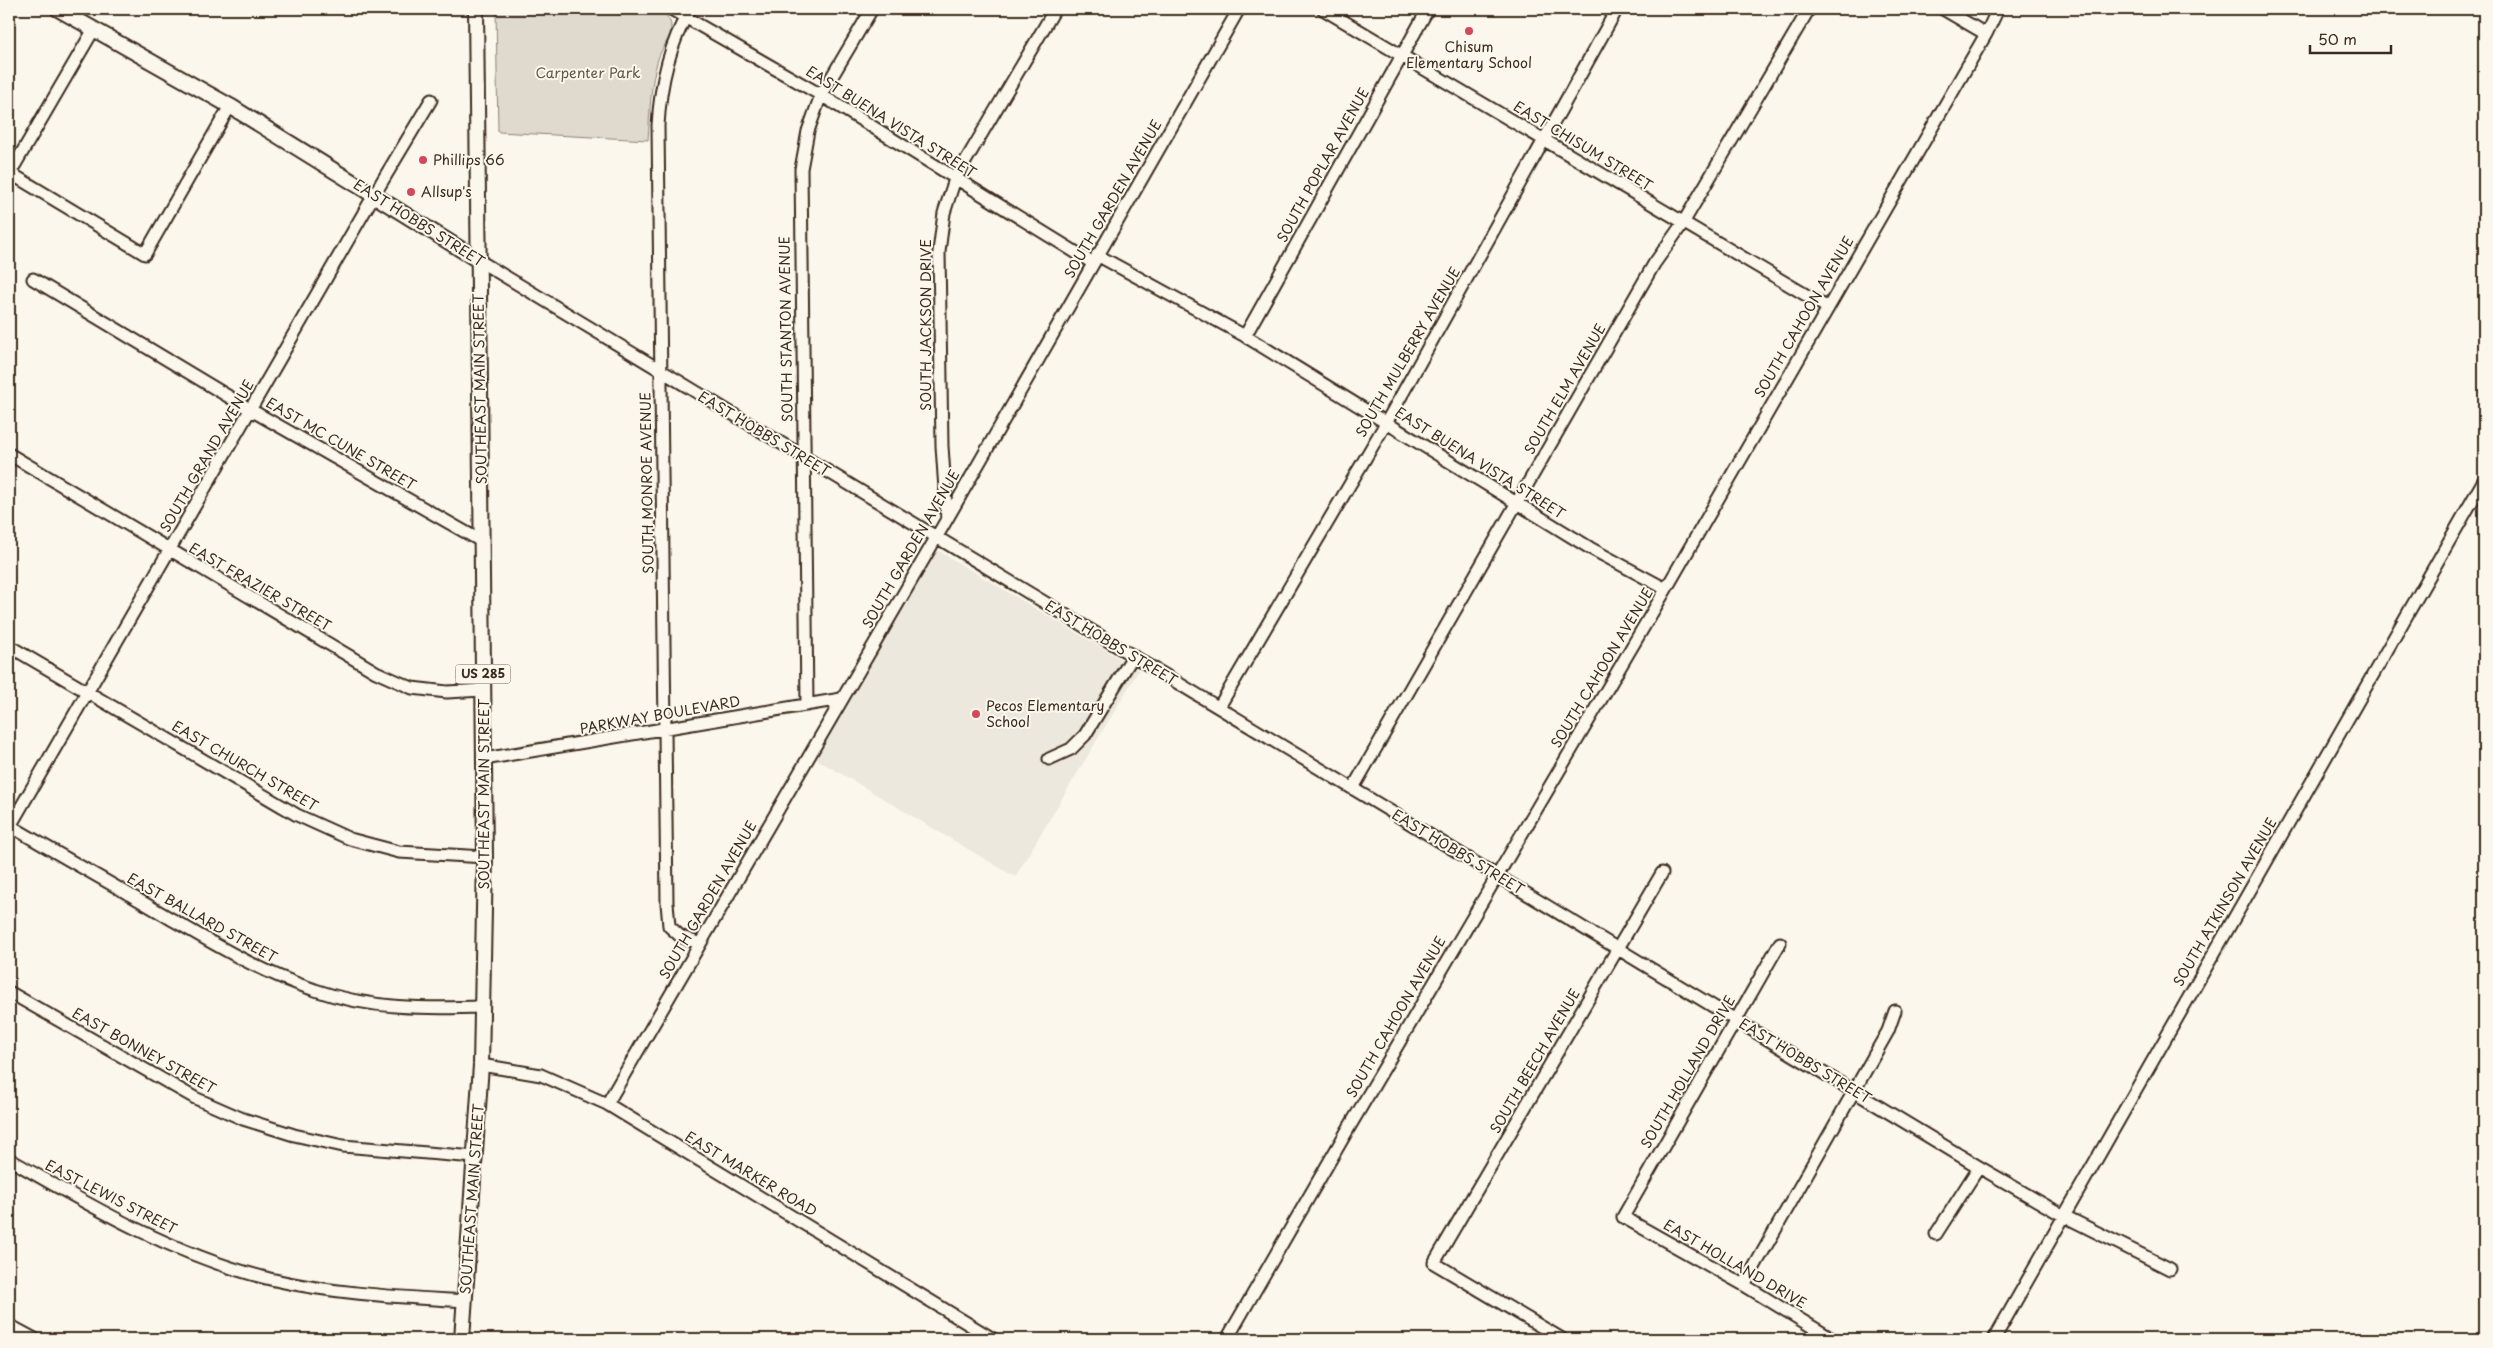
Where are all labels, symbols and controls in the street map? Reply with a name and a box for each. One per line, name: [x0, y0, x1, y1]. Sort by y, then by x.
scale bar: [2310, 22, 2392, 54]
marker: Chisum Elementary School: [1463, 25, 1475, 37]
text: 50 m: [2318, 27, 2357, 50]
place label: Chisum Elementary School: [1406, 36, 1532, 73]
street label: EAST BUENA VISTA STREET: [802, 60, 981, 183]
park label: Carpenter Park: [535, 62, 641, 83]
street label: SOUTH POPLAR AVENUE: [1271, 84, 1374, 246]
street label: EAST CHISUM STREET: [1510, 96, 1657, 196]
street label: SOUTH GARDEN AVENUE: [1059, 116, 1167, 282]
place label: Phillips 66: [433, 149, 504, 170]
marker: Phillips 66: [417, 154, 429, 166]
street label: EAST HOBBS STREET: [350, 174, 489, 272]
place label: Allsup's: [421, 181, 472, 202]
marker: Allsup's: [405, 186, 417, 198]
street label: SOUTH CAHOON AVENUE: [1749, 232, 1859, 401]
street label: SOUTH STANTON AVENUE: [773, 236, 798, 422]
street label: SOUTH JACKSON DRIVE: [915, 239, 936, 411]
street label: SOUTH MULBERRY AVENUE: [1350, 263, 1465, 441]
street label: SOUTHEAST MAIN STREET: [467, 293, 492, 485]
street label: SOUTH ELM AVENUE: [1519, 319, 1611, 458]
street label: SOUTH GRAND AVENUE: [154, 376, 259, 536]
street label: EAST HOBBS STREET: [694, 386, 835, 482]
street label: EAST MC CUNE STREET: [262, 392, 421, 495]
street label: SOUTH MONROE AVENUE: [634, 392, 659, 574]
street label: EAST BUENA VISTA STREET: [1391, 401, 1570, 524]
street label: SOUTH GARDEN AVENUE: [857, 466, 965, 632]
street label: EAST FRAZIER STREET: [185, 537, 336, 636]
street label: SOUTH CAHOON AVENUE: [1545, 584, 1658, 752]
street label: EAST HOBBS STREET: [1041, 595, 1182, 691]
road number: US 285: [456, 664, 510, 684]
street label: PARKWAY BOULEVARD: [578, 690, 742, 739]
place label: Pecos Elementary School: [986, 695, 1105, 732]
street label: SOUTHEAST MAIN STREET: [473, 698, 494, 889]
marker: Pecos Elementary School: [970, 708, 982, 720]
street label: EAST CHURCH STREET: [168, 715, 323, 816]
street label: EAST HOBBS STREET: [1388, 804, 1529, 900]
street label: SOUTH ATKINSON AVENUE: [2168, 814, 2282, 990]
street label: SOUTH GARDEN AVENUE: [654, 817, 762, 983]
street label: EAST BALLARD STREET: [123, 868, 281, 968]
street label: SOUTH CAHOON AVENUE: [1341, 932, 1451, 1101]
street label: SOUTH BEECH AVENUE: [1484, 984, 1585, 1137]
street label: SOUTH HOLLAND DRIVE: [1635, 991, 1740, 1152]
street label: EAST BONNEY STREET: [69, 1002, 220, 1099]
street label: EAST HOBBS STREET: [1735, 1013, 1876, 1109]
street label: SOUTHEAST MAIN STREET: [454, 1103, 489, 1295]
street label: EAST MARKER ROAD: [681, 1126, 821, 1221]
street label: EAST LEWIS STREET: [42, 1154, 181, 1239]
street label: EAST HOLLAND DRIVE: [1660, 1214, 1811, 1313]

